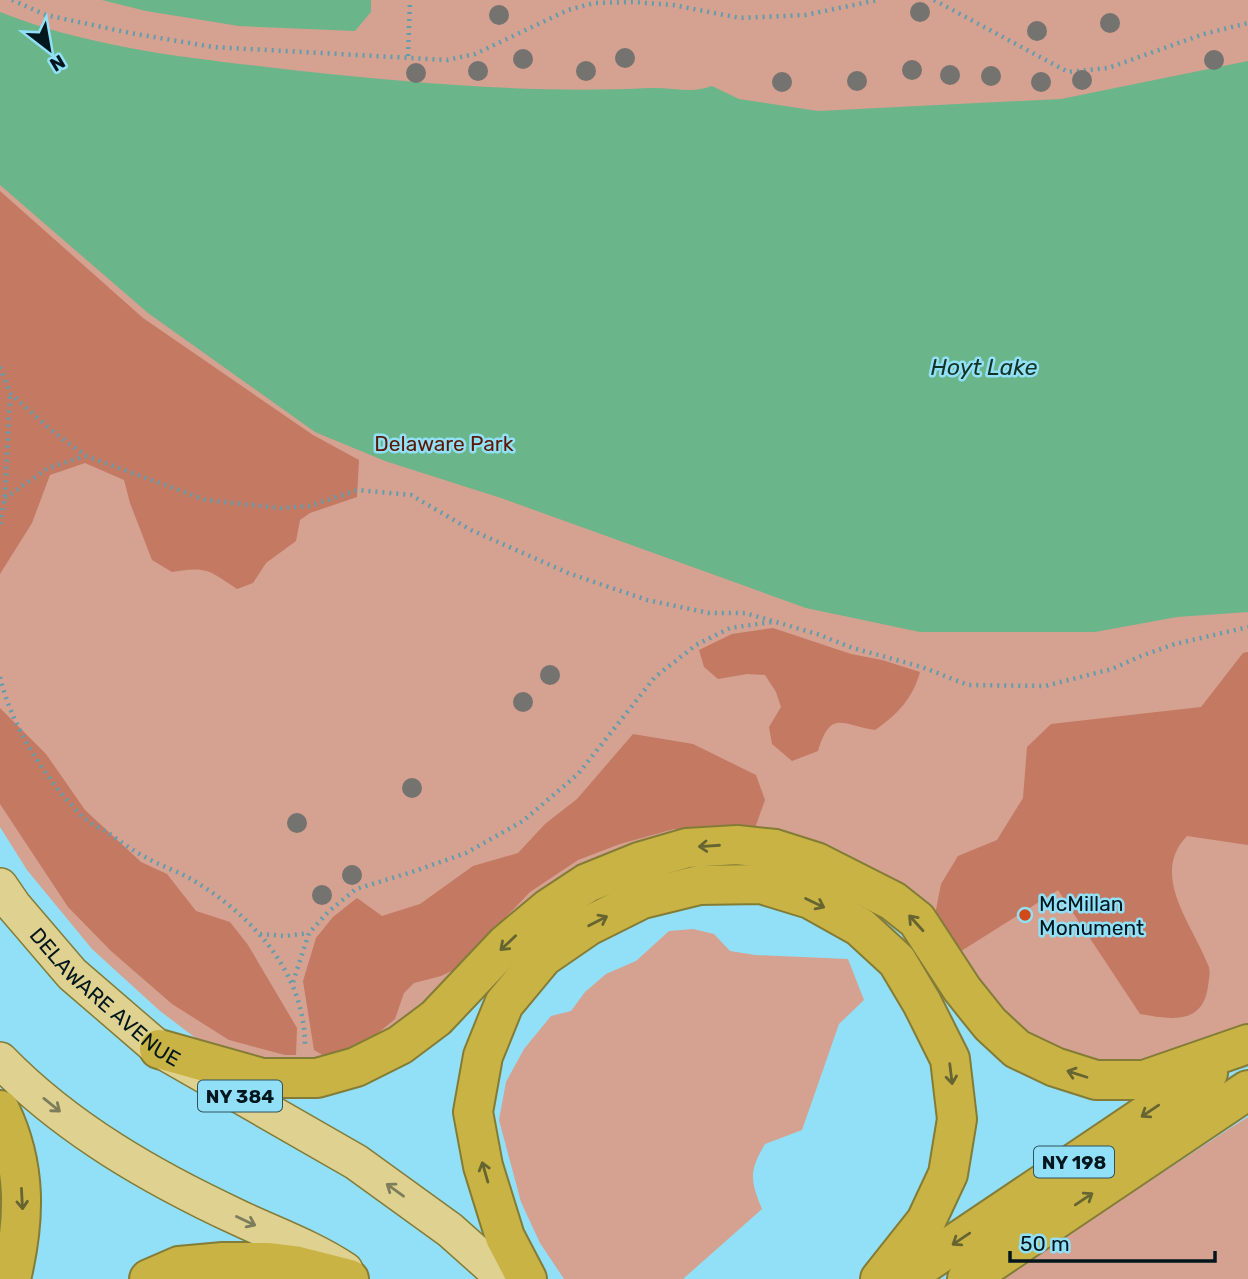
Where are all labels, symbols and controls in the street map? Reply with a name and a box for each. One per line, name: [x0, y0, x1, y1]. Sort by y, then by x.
north arrow: [14, 14, 84, 84]
text: N: [46, 50, 69, 77]
water label: Hoyt Lake: [931, 353, 1038, 381]
park label: Delaware Park: [374, 431, 514, 456]
one-way arrow: [698, 840, 721, 853]
place label: McMillan Monument: [1039, 891, 1144, 940]
one-way arrow: [804, 897, 825, 911]
marker: McMillan Monument: [1017, 907, 1033, 923]
one-way arrow: [587, 914, 608, 928]
one-way arrow: [908, 914, 924, 932]
street label: DELAWARE AVENUE: [25, 922, 185, 1071]
one-way arrow: [500, 934, 518, 951]
one-way arrow: [945, 1062, 958, 1085]
one-way arrow: [1066, 1066, 1088, 1079]
road number: NY 384: [198, 1080, 282, 1112]
one-way arrow: [42, 1097, 60, 1112]
one-way arrow: [1141, 1104, 1160, 1119]
road number: NY 198: [1034, 1146, 1114, 1178]
one-way arrow: [478, 1161, 491, 1184]
one-way arrow: [386, 1183, 405, 1197]
one-way arrow: [15, 1187, 28, 1210]
one-way arrow: [1074, 1192, 1093, 1206]
one-way arrow: [235, 1215, 256, 1228]
scale bar: [1010, 1220, 1215, 1264]
text: 50 m: [1020, 1231, 1070, 1256]
one-way arrow: [952, 1232, 972, 1246]

